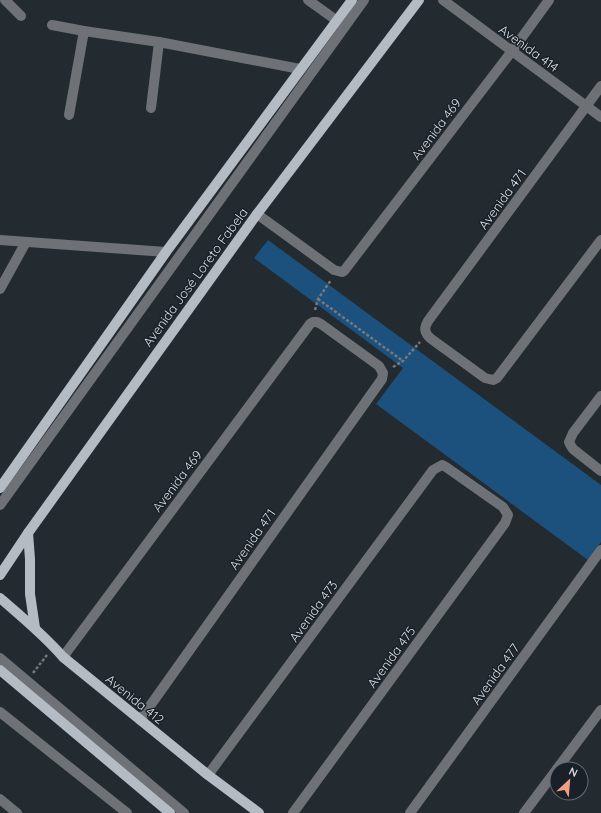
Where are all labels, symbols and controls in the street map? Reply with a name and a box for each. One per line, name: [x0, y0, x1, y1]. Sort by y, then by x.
street label: Avenida 414: [496, 21, 562, 75]
street label: Avenida 469: [408, 95, 464, 163]
street label: Avenida 471: [475, 166, 529, 232]
street label: Avenida José Loreto Fabela: [139, 204, 251, 350]
street label: Avenida 469: [149, 447, 205, 515]
street label: Avenida 471: [225, 506, 279, 572]
street label: Avenida 473: [285, 577, 341, 645]
street label: Avenida 475: [363, 623, 419, 691]
street label: Avenida 477: [467, 640, 523, 708]
street label: Avenida 412: [103, 671, 167, 727]
north arrow: [549, 761, 589, 801]
text: N: [567, 764, 580, 780]

